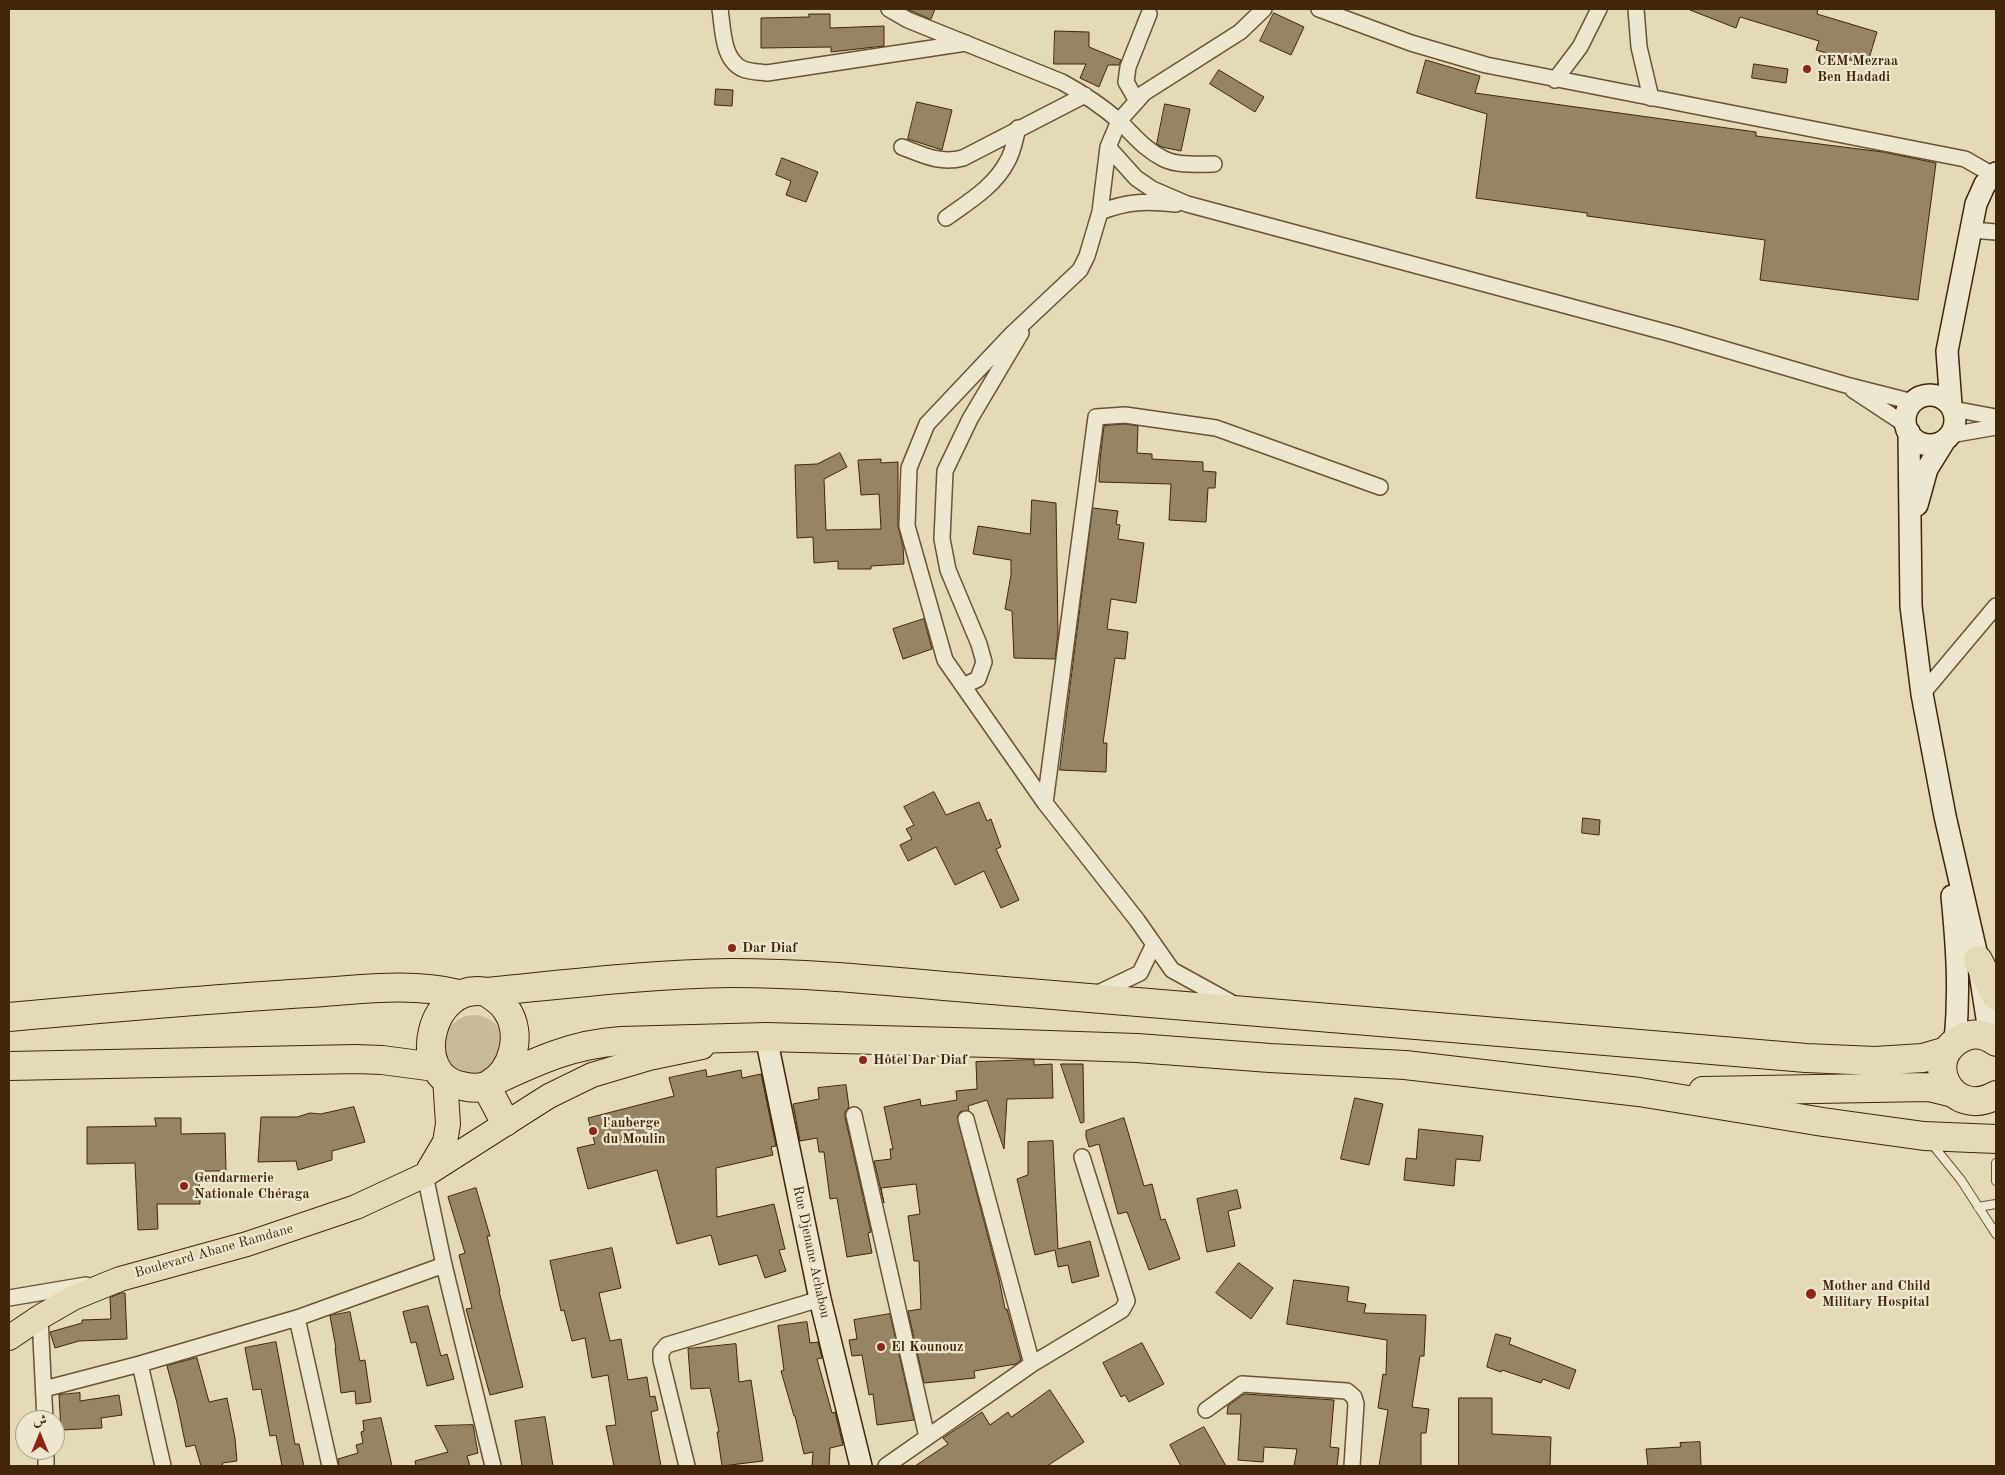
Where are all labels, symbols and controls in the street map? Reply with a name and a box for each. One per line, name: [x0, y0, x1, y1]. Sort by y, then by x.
place label: CEM Mezraa Ben Hadadi: [1817, 53, 1898, 85]
marker: CEM Mezraa Ben Hadadi: [1801, 63, 1813, 75]
place label: Dar Diaf: [742, 940, 797, 956]
marker: Dar Diaf: [726, 942, 738, 954]
place label: Hôtel Dar Diaf: [873, 1052, 967, 1068]
marker: Hôtel Dar Diaf: [857, 1054, 869, 1066]
place label: l'auberge du Moulin: [603, 1115, 666, 1148]
marker: l'auberge du Moulin: [587, 1125, 599, 1137]
place label: Gendarmerie Nationale Chéraga: [194, 1170, 310, 1202]
marker: Gendarmerie Nationale Chéraga: [178, 1180, 190, 1192]
street label: Rue Djenane Achabou: [789, 1184, 833, 1320]
street label: Boulevard Abane Ramdane: [133, 1220, 295, 1282]
place label: Mother and Child Military Hospital: [1822, 1278, 1930, 1310]
marker: Mother and Child Military Hospital: [1804, 1287, 1818, 1301]
place label: El Kounouz: [891, 1339, 963, 1355]
marker: El Kounouz: [875, 1341, 887, 1353]
north arrow: [15, 1410, 65, 1460]
text: ش: [33, 1414, 47, 1428]

